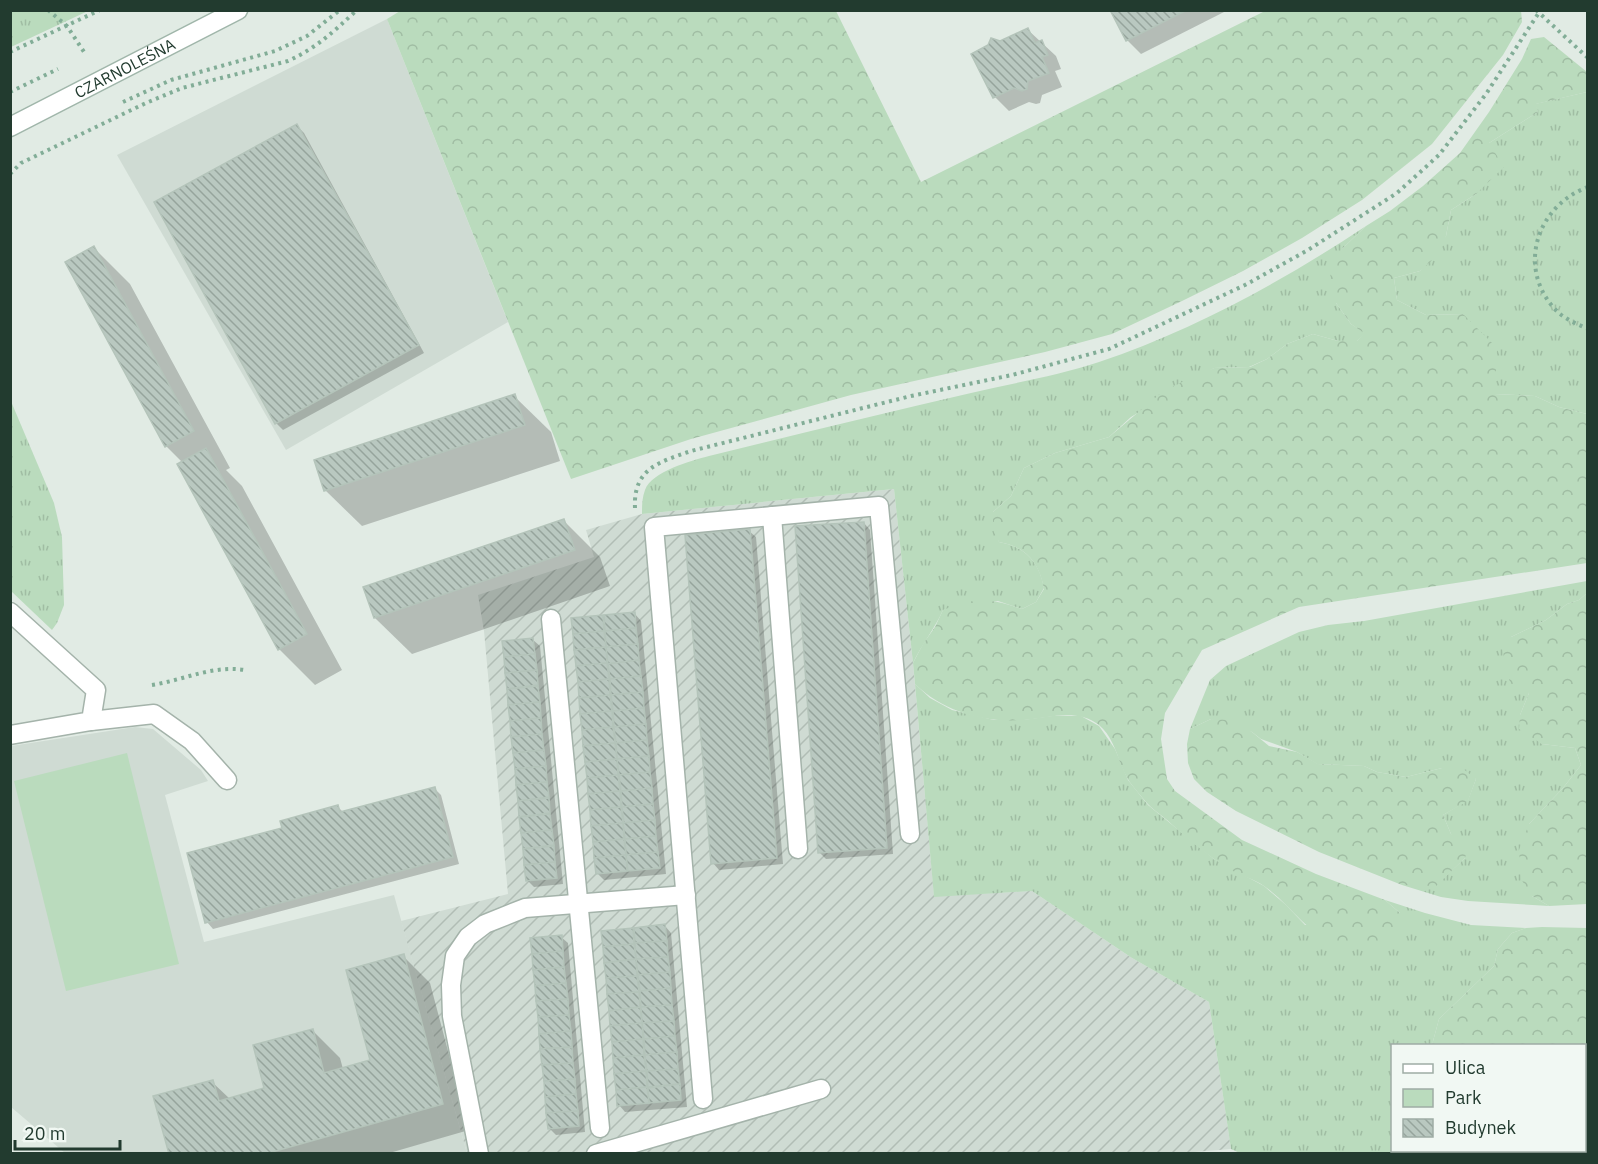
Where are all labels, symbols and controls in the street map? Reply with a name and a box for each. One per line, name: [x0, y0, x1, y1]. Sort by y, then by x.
street label: CZARNOLEŚNA: [71, 34, 179, 102]
legend: [1391, 1044, 1586, 1152]
text: Ulica: [1445, 1056, 1486, 1079]
text: Park: [1445, 1086, 1482, 1109]
scale bar: [15, 1113, 120, 1151]
text: Budynek: [1445, 1116, 1517, 1139]
text: 20 m: [24, 1122, 66, 1145]

